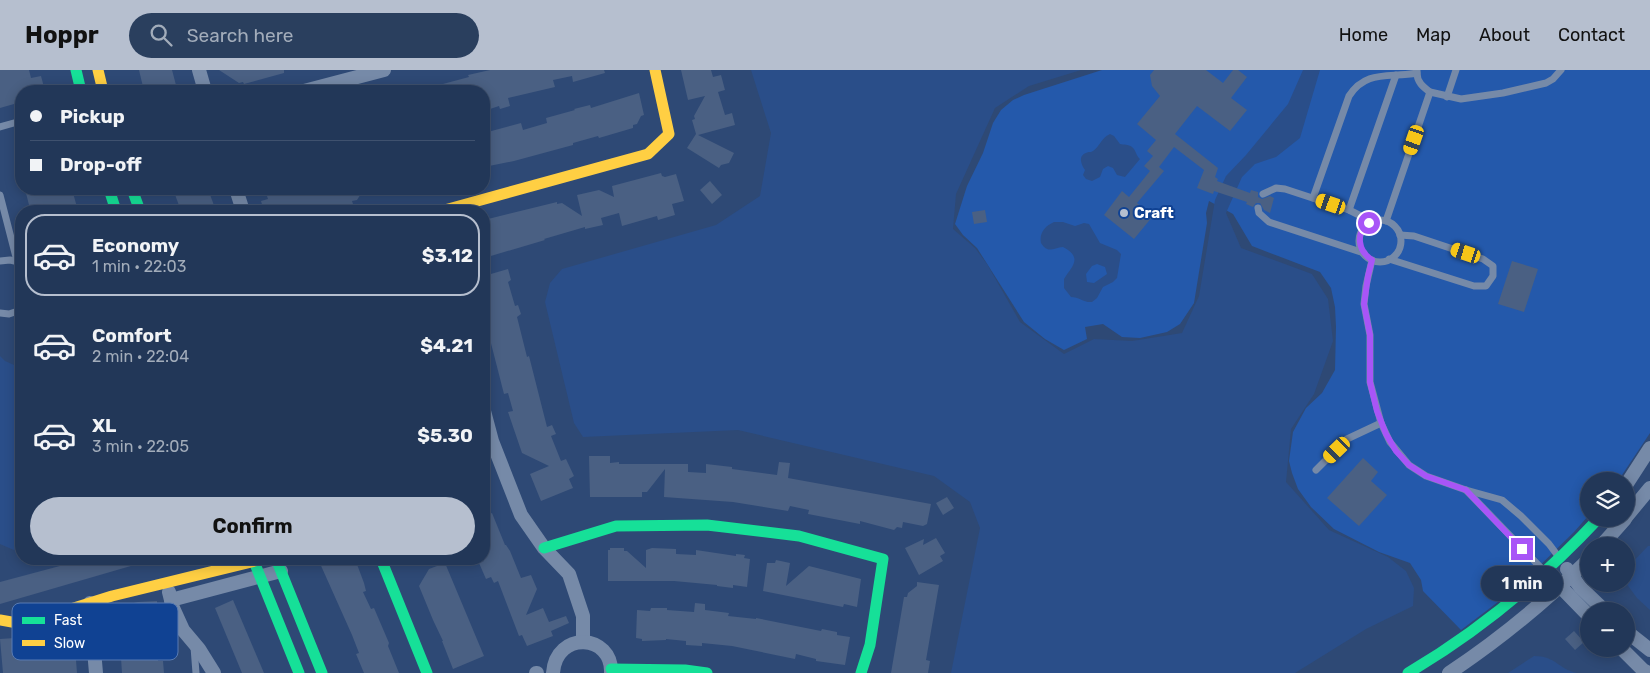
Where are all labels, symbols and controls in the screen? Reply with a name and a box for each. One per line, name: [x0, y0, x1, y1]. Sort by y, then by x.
search box: [129, 13, 479, 58]
text: Hoppr: [25, 21, 99, 49]
icon: search: [147, 21, 175, 49]
text: Search here: [187, 24, 293, 47]
text: Home: [1339, 24, 1388, 46]
text: Map: [1416, 24, 1451, 46]
text: About: [1479, 24, 1530, 46]
text: Contact: [1558, 24, 1625, 46]
text: Pickup: [60, 105, 125, 128]
car: [1402, 123, 1425, 157]
text: Drop-off: [60, 153, 142, 176]
car: [1314, 192, 1347, 216]
place label: Craft: [1134, 204, 1174, 222]
marker: Craft: [1118, 207, 1130, 219]
route start: [1358, 212, 1380, 234]
icon: car: [32, 233, 77, 278]
text: Economy: [92, 234, 179, 257]
car: [1449, 241, 1482, 265]
text: $3.12: [422, 244, 473, 267]
text: 1 min · 22:03: [92, 257, 186, 276]
icon: car: [32, 323, 77, 368]
text: Comfort: [92, 324, 172, 347]
text: $4.21: [420, 334, 473, 357]
text: 2 min · 22:04: [92, 347, 189, 366]
icon: car: [32, 413, 77, 458]
text: XL: [92, 414, 116, 437]
text: $5.30: [417, 424, 473, 447]
car: [1321, 434, 1353, 466]
text: 3 min · 22:05: [92, 437, 189, 456]
map controls: [1580, 472, 1635, 657]
button: layers: [1580, 472, 1635, 527]
button: Confirm: [30, 497, 475, 555]
button: +: [1580, 537, 1635, 592]
route end: [1511, 538, 1533, 560]
callout: 1 min: [1481, 566, 1563, 602]
text: 1 min: [1502, 574, 1542, 593]
button: −: [1580, 602, 1635, 657]
legend: [12, 603, 178, 660]
text: Fast: [54, 612, 83, 629]
text: Slow: [54, 635, 85, 652]

